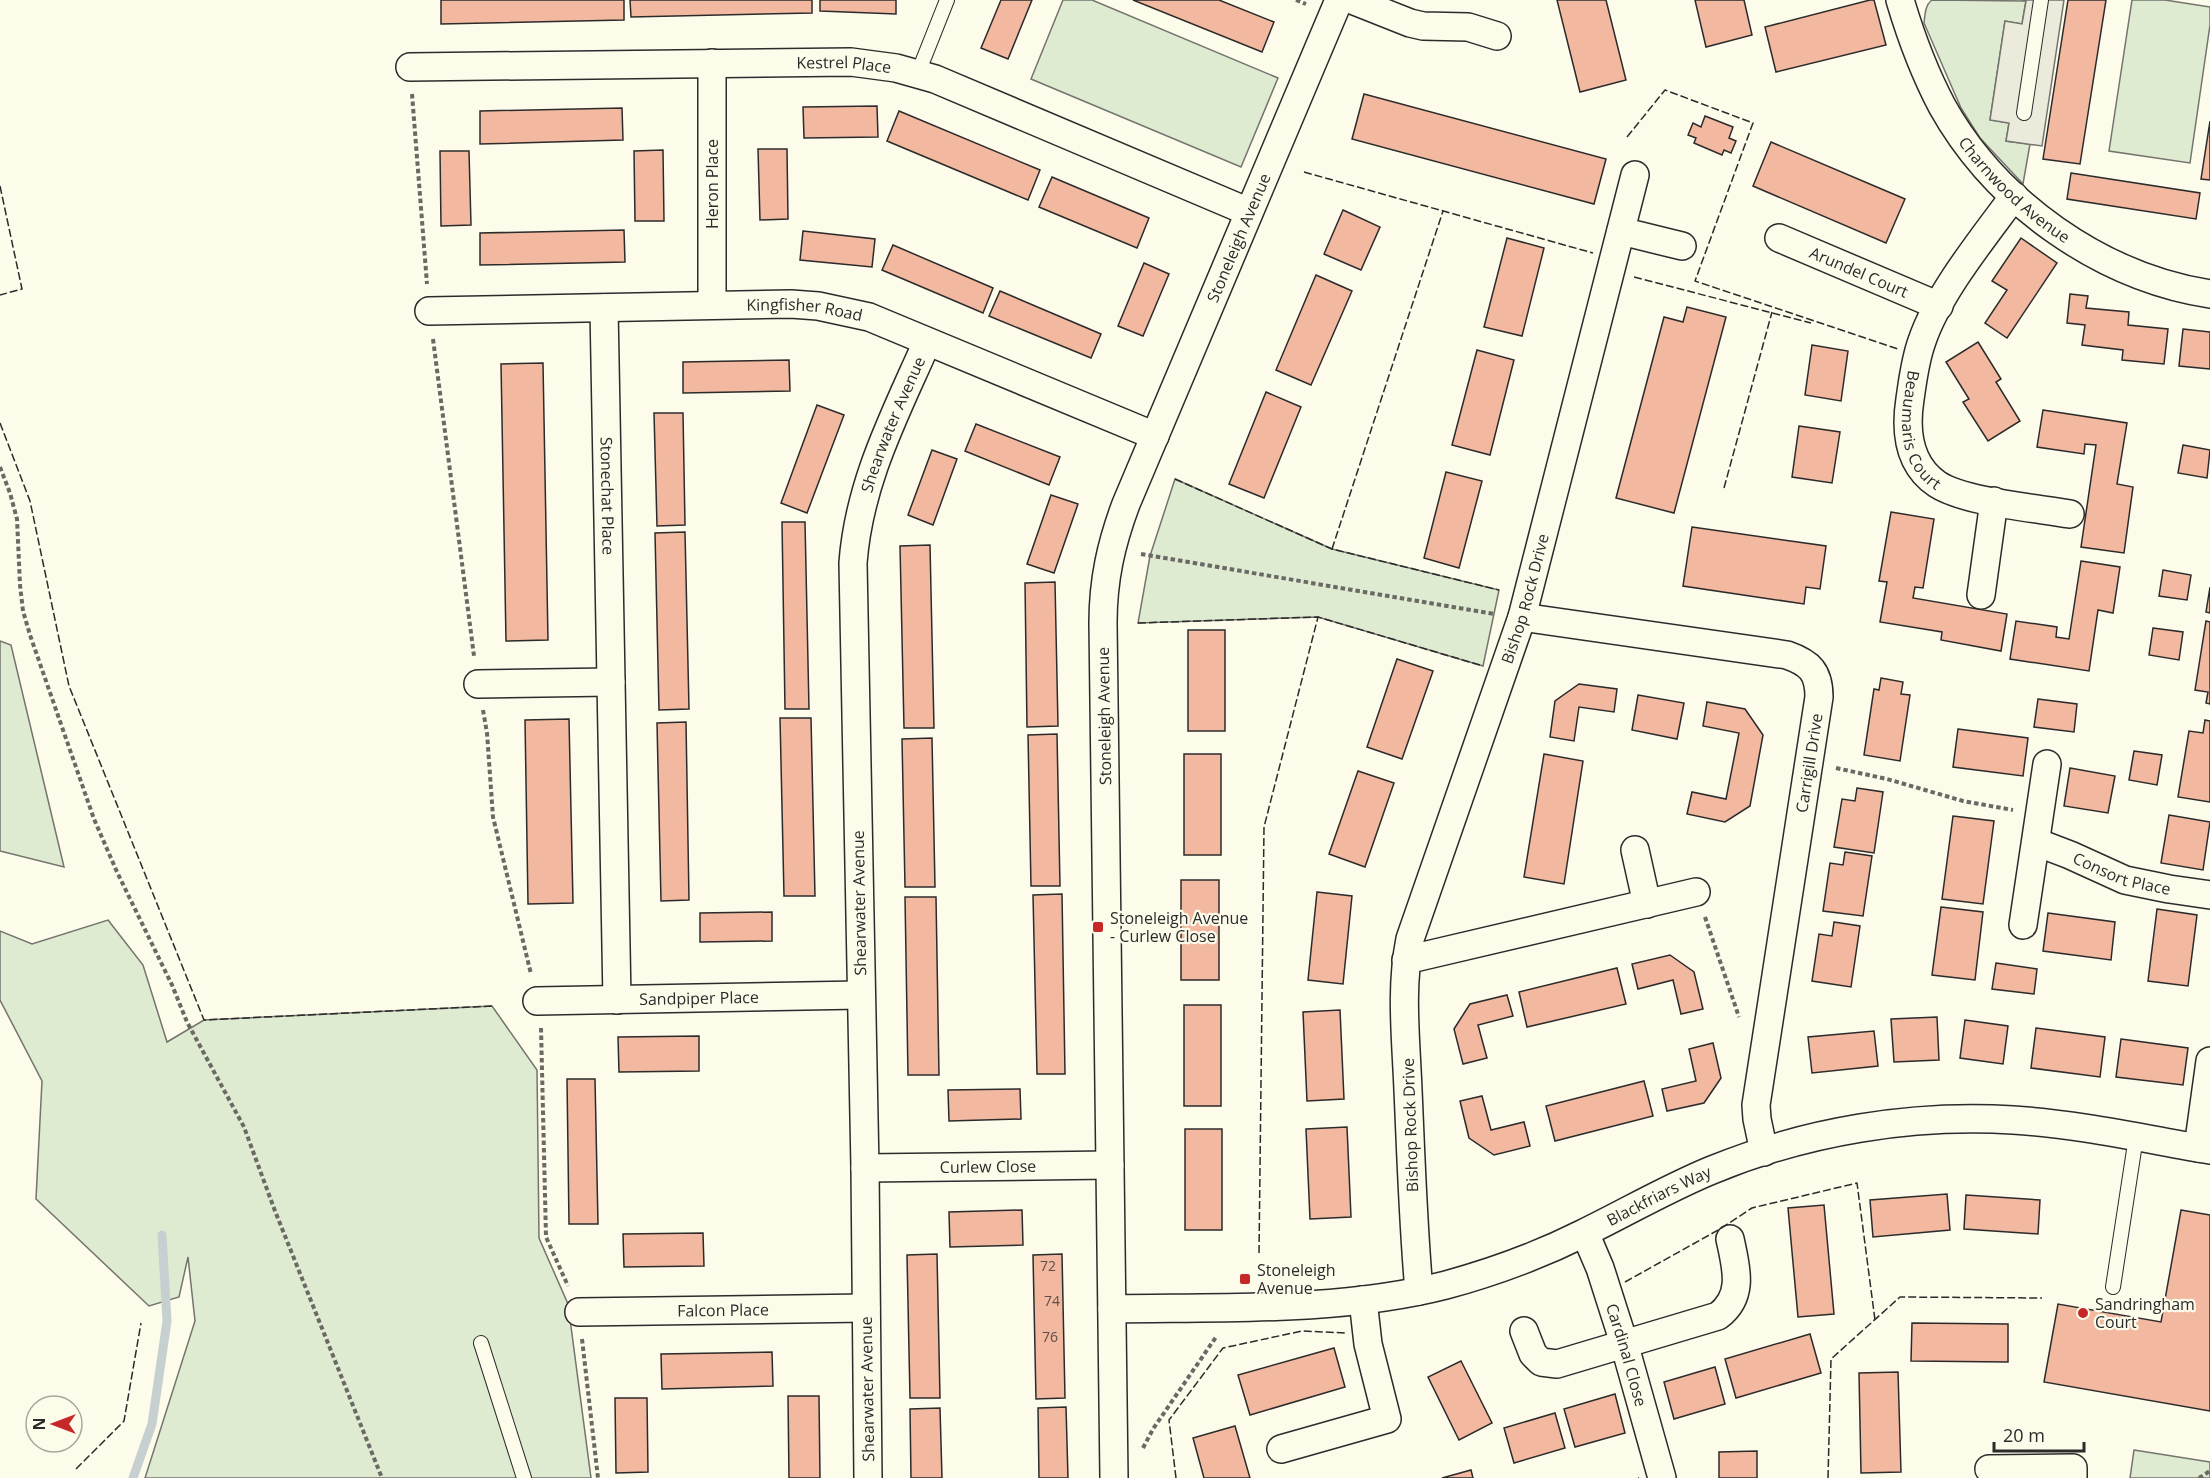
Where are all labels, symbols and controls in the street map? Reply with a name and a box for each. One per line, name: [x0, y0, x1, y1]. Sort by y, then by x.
street label: Kestrel Place: [796, 51, 893, 78]
street label: Charnwood Avenue: [1954, 132, 2074, 248]
street label: Heron Place: [701, 139, 723, 229]
street label: Stoneleigh Avenue: [1201, 170, 1276, 306]
street label: Arundel Court: [1806, 241, 1912, 303]
street label: Kingfisher Road: [746, 293, 865, 326]
street label: Shearwater Avenue: [855, 353, 930, 495]
street label: Beaumaris Court: [1897, 369, 1946, 495]
street label: Stonechat Place: [595, 437, 620, 555]
street label: Bishop Rock Drive: [1496, 531, 1554, 667]
street label: Stoneleigh Avenue: [1092, 647, 1116, 785]
street label: Carrigill Drive: [1790, 712, 1828, 814]
street label: Shearwater Avenue: [847, 830, 871, 976]
street label: Consort Place: [2069, 847, 2173, 900]
place label: Stoneleigh Avenue - Curlew Close: [1110, 907, 1248, 947]
marker: Stoneleigh Avenue - Curlew Close: [1091, 920, 1105, 934]
street label: Sandpiper Place: [639, 986, 759, 1010]
street label: Bishop Rock Drive: [1397, 1058, 1423, 1192]
street label: Curlew Close: [940, 1155, 1036, 1178]
street label: Blackfriars Way: [1603, 1160, 1715, 1231]
house number: 72: [1040, 1256, 1056, 1275]
place label: Stoneleigh Avenue: [1257, 1259, 1335, 1299]
marker: Stoneleigh Avenue: [1238, 1272, 1252, 1286]
house number: 74: [1044, 1291, 1060, 1310]
place label: Sandringham Court: [2095, 1293, 2195, 1333]
street label: Falcon Place: [677, 1298, 769, 1322]
street label: Cardinal Close: [1601, 1300, 1652, 1409]
marker: Sandringham Court: [2076, 1306, 2090, 1320]
street label: Shearwater Avenue: [855, 1316, 879, 1462]
house number: 76: [1042, 1327, 1058, 1346]
north arrow: [24, 1394, 84, 1454]
scale bar: [1994, 1415, 2084, 1453]
text: N: [28, 1417, 50, 1431]
text: 20 m: [2003, 1423, 2045, 1447]

